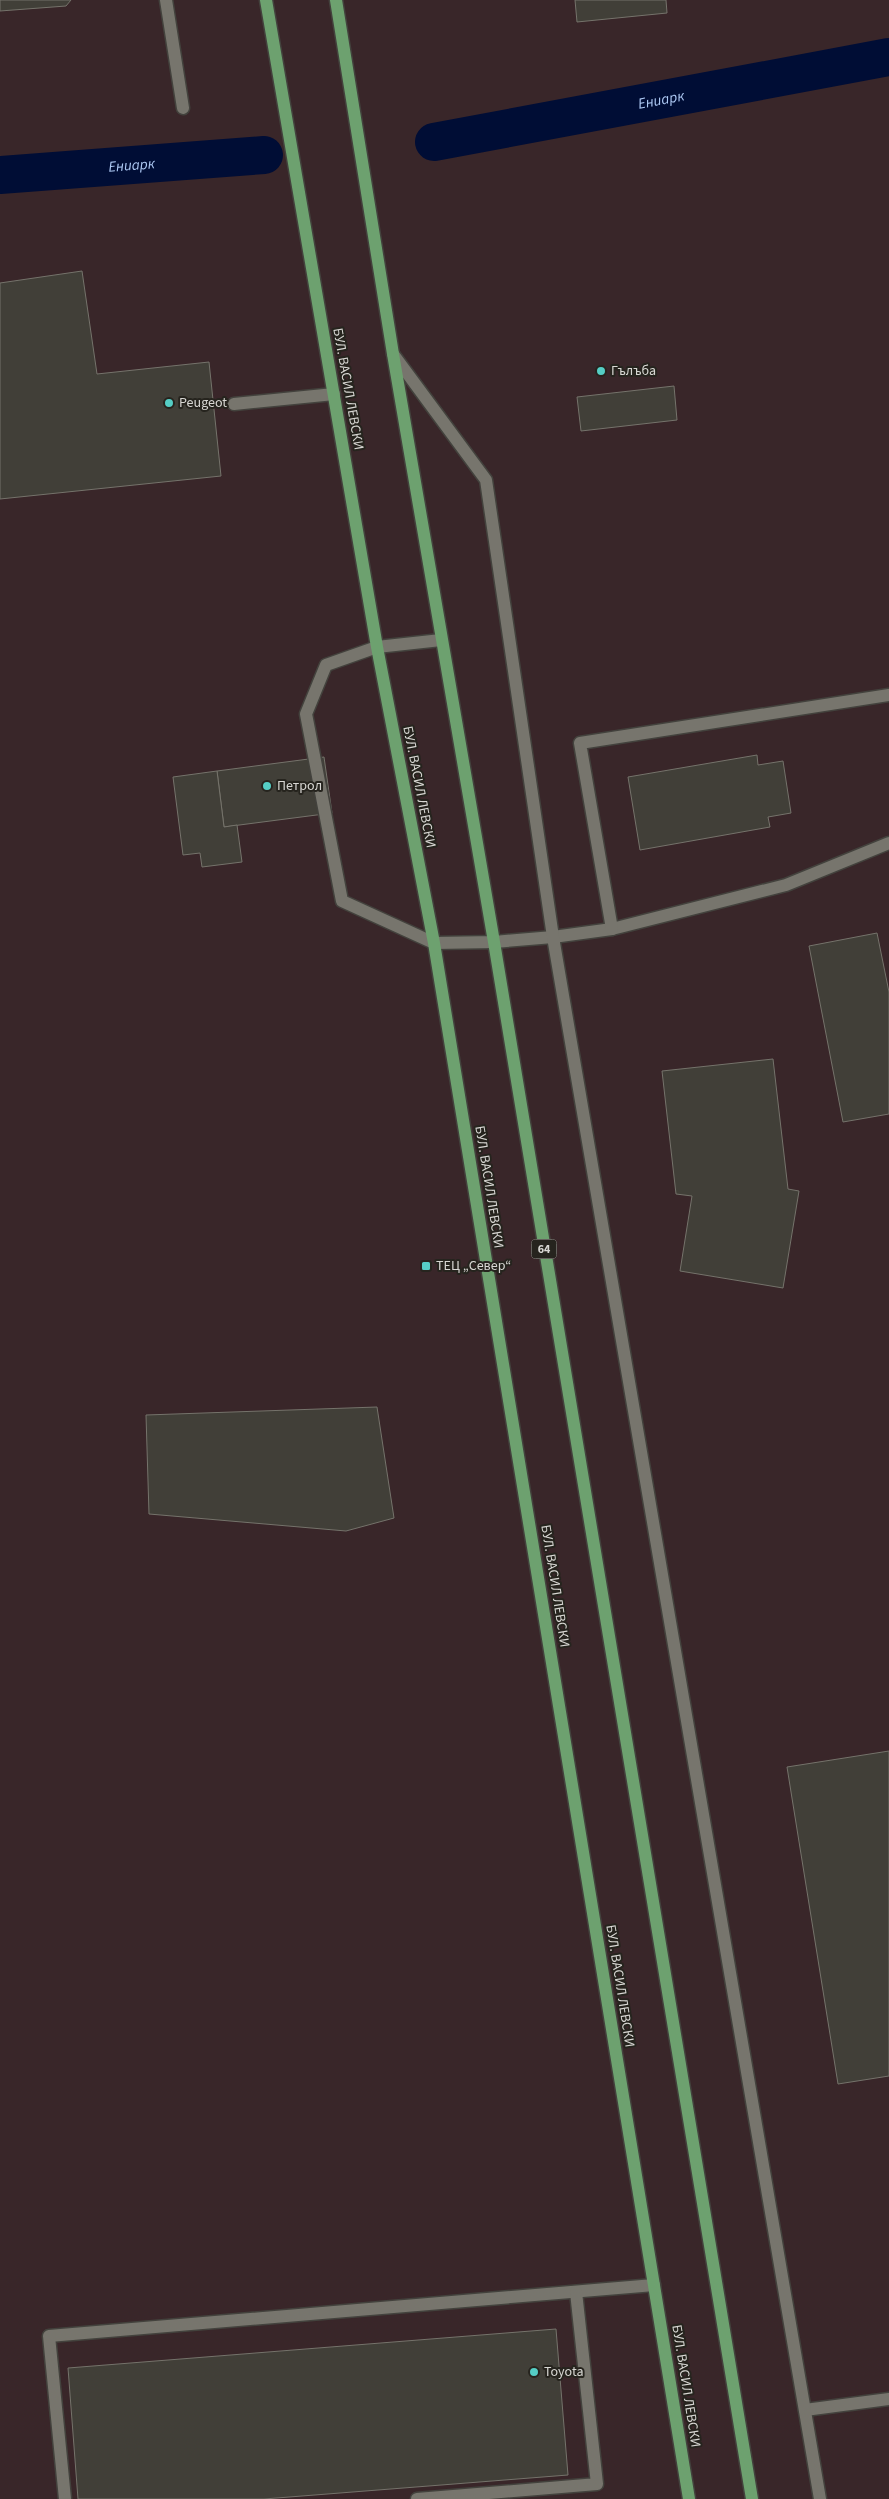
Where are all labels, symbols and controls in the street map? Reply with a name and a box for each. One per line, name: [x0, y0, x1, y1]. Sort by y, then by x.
water label: Ениарк: [636, 85, 687, 114]
water label: Ениарк: [108, 153, 157, 177]
street label: БУЛ. ВАСИЛ ЛЕВСКИ: [327, 326, 369, 452]
place label: Гълъба: [611, 361, 656, 381]
marker: Гълъба: [595, 365, 607, 377]
place label: Peugeot: [179, 393, 227, 413]
marker: Peugeot: [163, 397, 175, 409]
street label: БУЛ. ВАСИЛ ЛЕВСКИ: [397, 724, 441, 850]
place label: Петрол: [277, 776, 322, 796]
marker: Петрол: [261, 780, 273, 792]
street label: БУЛ. ВАСИЛ ЛЕВСКИ: [469, 1124, 509, 1250]
road number: 64: [532, 1240, 556, 1258]
place label: ТЕЦ „Север“: [436, 1256, 511, 1276]
marker: ТЕЦ „Север“: [420, 1260, 432, 1272]
street label: БУЛ. ВАСИЛ ЛЕВСКИ: [535, 1523, 575, 1649]
street label: БУЛ. ВАСИЛ ЛЕВСКИ: [600, 1923, 640, 2049]
street label: БУЛ. ВАСИЛ ЛЕВСКИ: [666, 2323, 706, 2449]
place label: Toyota: [544, 2362, 583, 2382]
marker: Toyota: [528, 2366, 540, 2378]

